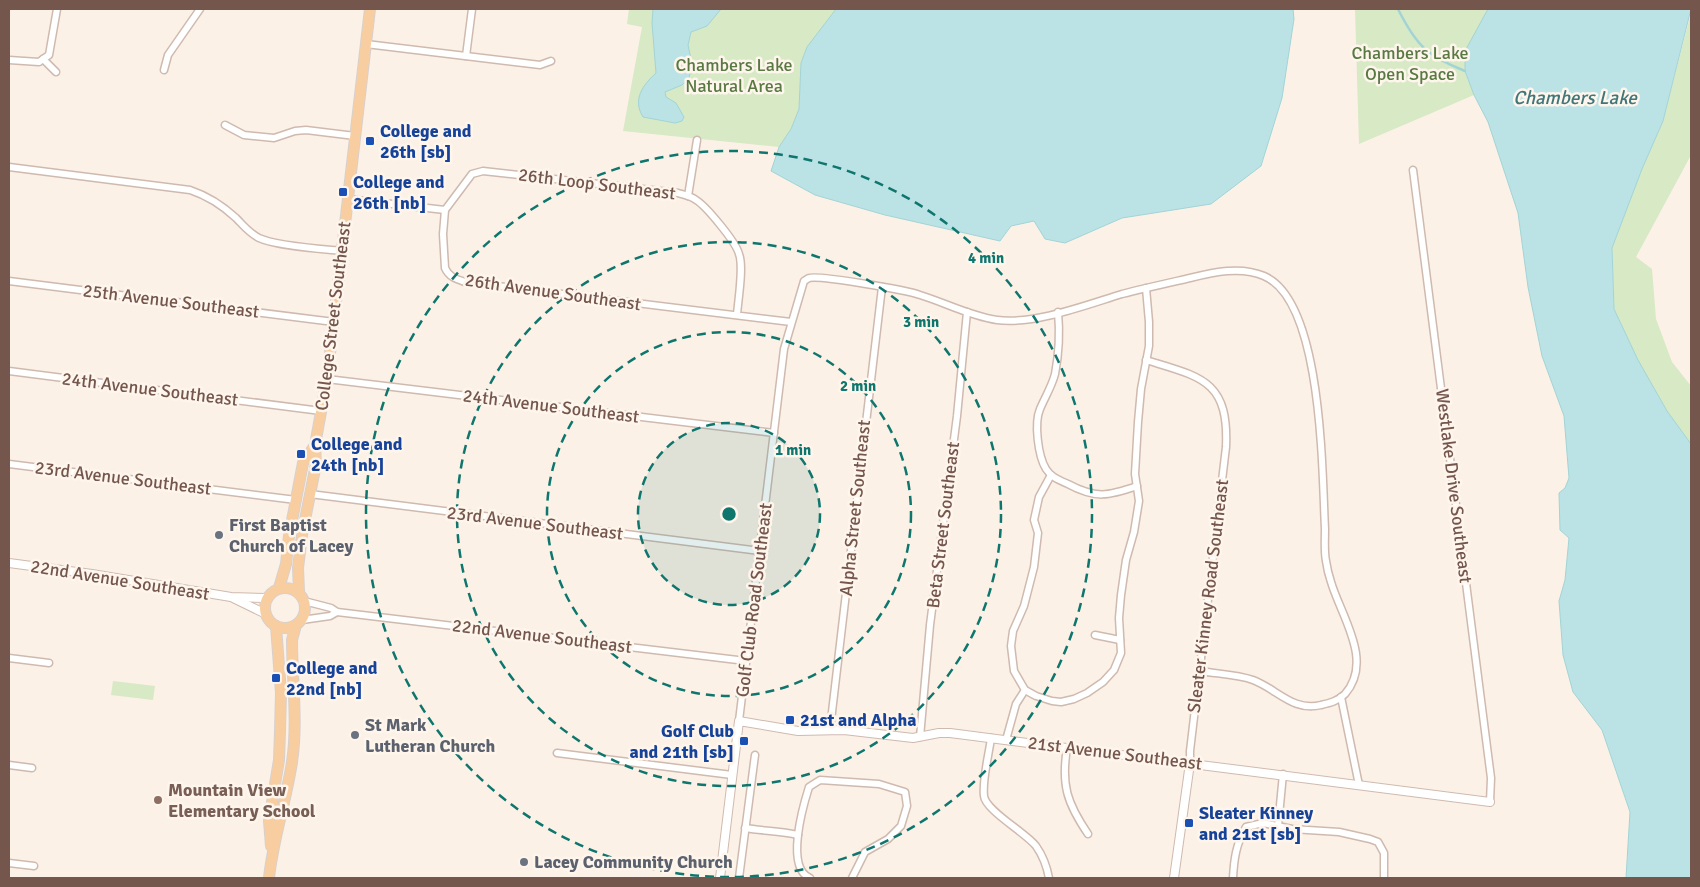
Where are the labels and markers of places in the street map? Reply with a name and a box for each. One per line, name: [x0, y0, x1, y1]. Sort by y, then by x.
place label: College and 26th [sb]: [380, 120, 472, 163]
marker: College and 26th [sb]: [364, 135, 376, 147]
place label: College and 26th [nb]: [353, 171, 445, 214]
marker: College and 26th [nb]: [337, 186, 349, 198]
place label: College and 24th [nb]: [311, 433, 403, 476]
marker: College and 24th [nb]: [295, 448, 307, 460]
centre of rings: [720, 505, 738, 523]
place label: First Baptist Church of Lacey: [229, 514, 353, 557]
marker: First Baptist Church of Lacey: [213, 529, 225, 541]
place label: College and 22nd [nb]: [286, 657, 378, 700]
marker: College and 22nd [nb]: [270, 672, 282, 684]
place label: 21st and Alpha: [800, 709, 916, 731]
place label: St Mark Lutheran Church: [365, 714, 496, 757]
marker: 21st and Alpha: [784, 714, 796, 726]
place label: Golf Club and 21th [sb]: [630, 720, 734, 763]
marker: St Mark Lutheran Church: [349, 729, 361, 741]
marker: Golf Club and 21th [sb]: [738, 735, 750, 747]
place label: Mountain View Elementary School: [168, 779, 316, 822]
marker: Mountain View Elementary School: [152, 794, 164, 806]
place label: Sleater Kinney and 21st [sb]: [1199, 802, 1313, 845]
marker: Sleater Kinney and 21st [sb]: [1183, 817, 1195, 829]
place label: Lacey Community Church: [534, 851, 733, 873]
marker: Lacey Community Church: [518, 856, 530, 868]

